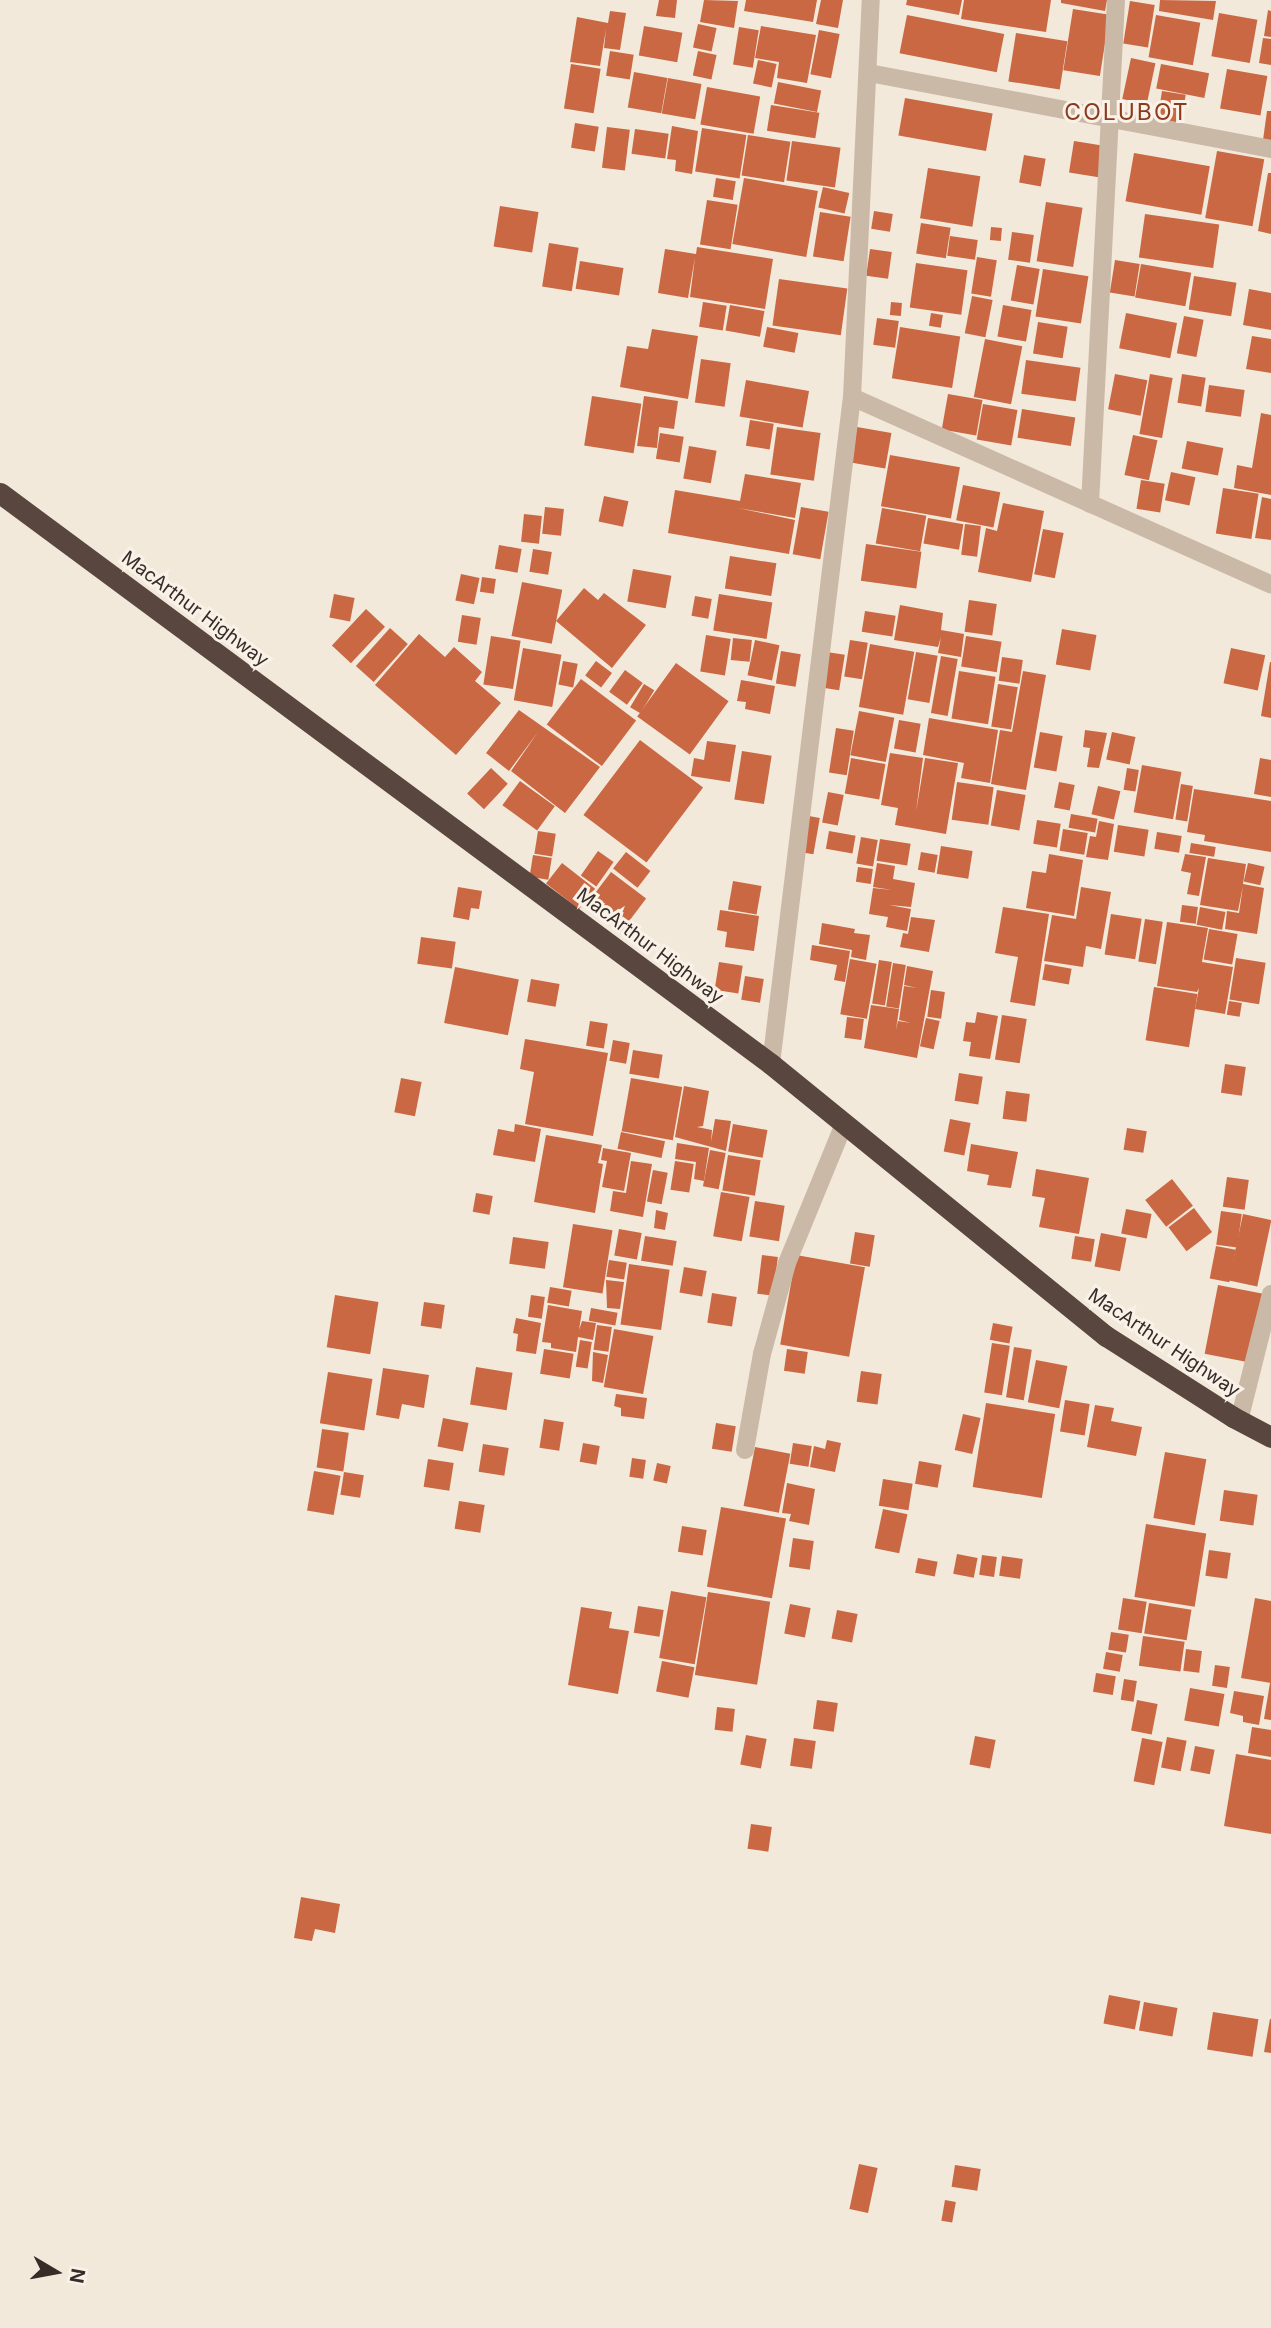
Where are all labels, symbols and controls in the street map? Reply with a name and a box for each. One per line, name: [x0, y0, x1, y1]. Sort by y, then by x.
district label: COLUBOT: [1065, 98, 1189, 126]
street label: MacArthur Highway: [117, 546, 273, 672]
street label: MacArthur Highway: [572, 883, 728, 1009]
street label: MacArthur Highway: [1084, 1284, 1244, 1402]
north arrow: [21, 2237, 91, 2307]
text: N: [65, 2267, 90, 2285]

